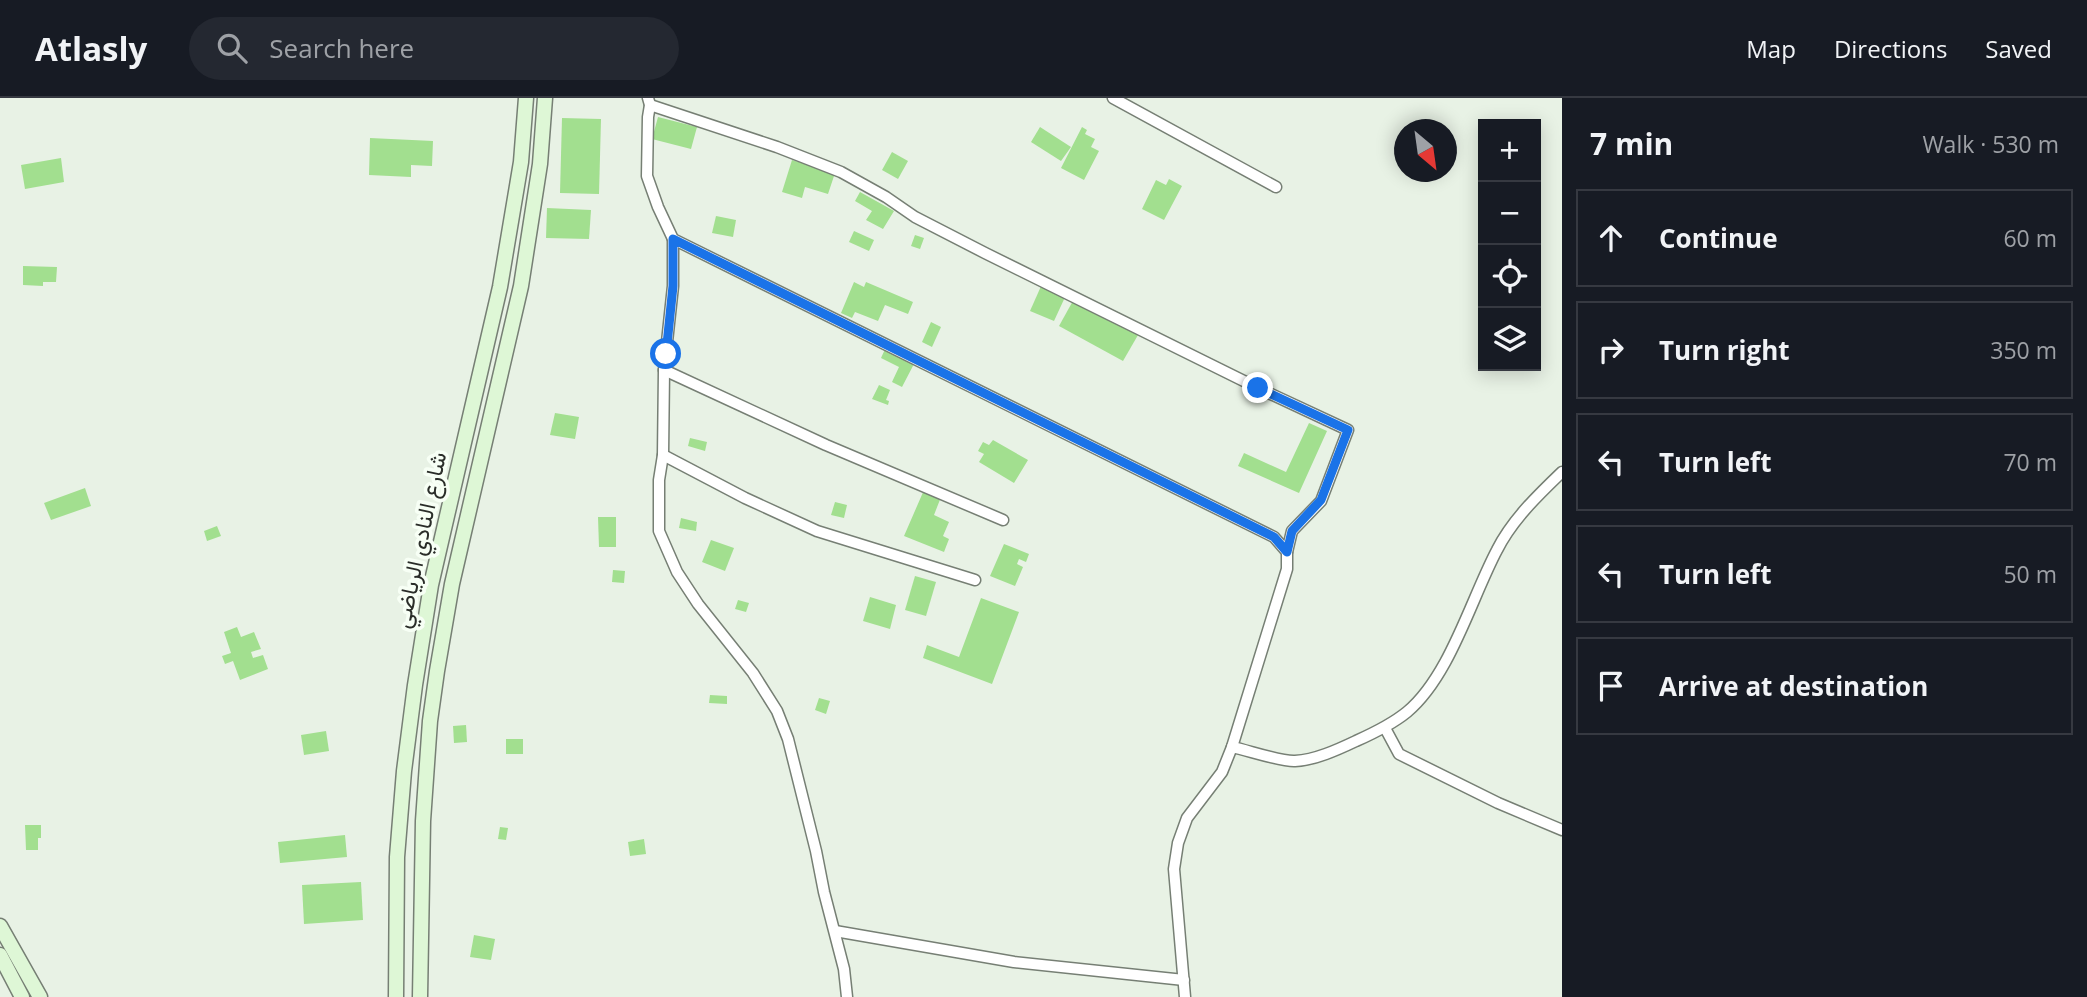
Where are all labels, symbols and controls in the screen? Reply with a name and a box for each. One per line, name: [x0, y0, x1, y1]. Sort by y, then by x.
search box: [189, 17, 679, 80]
text: Atlasly: [35, 26, 147, 71]
icon: search: [213, 29, 251, 67]
text: Search here: [269, 30, 414, 66]
text: Map: [1746, 32, 1796, 65]
text: Directions: [1834, 32, 1947, 65]
text: Saved: [1985, 32, 2052, 65]
north arrow: [1394, 119, 1457, 182]
map controls: [1478, 119, 1541, 371]
button: +: [1478, 119, 1541, 182]
text: 7 min: [1590, 123, 1673, 164]
text: Walk · 530 m: [1922, 128, 2059, 160]
button: −: [1478, 182, 1541, 245]
icon: ahead: [1592, 219, 1630, 257]
text: Continue: [1659, 220, 1778, 256]
text: 60 m: [2003, 222, 2057, 254]
button: locate: [1478, 245, 1541, 308]
button: layers: [1478, 308, 1541, 371]
icon: right: [1592, 331, 1630, 369]
text: Turn right: [1659, 332, 1790, 368]
text: 350 m: [1990, 334, 2057, 366]
route start: [650, 338, 681, 369]
route end: [1242, 372, 1273, 403]
icon: left: [1592, 443, 1630, 481]
text: Turn left: [1659, 444, 1771, 480]
text: 70 m: [2003, 446, 2057, 478]
street label: شارع النادي الرياضي: [385, 449, 457, 632]
icon: left: [1592, 555, 1630, 593]
text: Turn left: [1659, 556, 1771, 592]
text: 50 m: [2003, 558, 2057, 590]
icon: arrive: [1592, 667, 1630, 705]
text: Arrive at destination: [1659, 668, 1928, 704]

